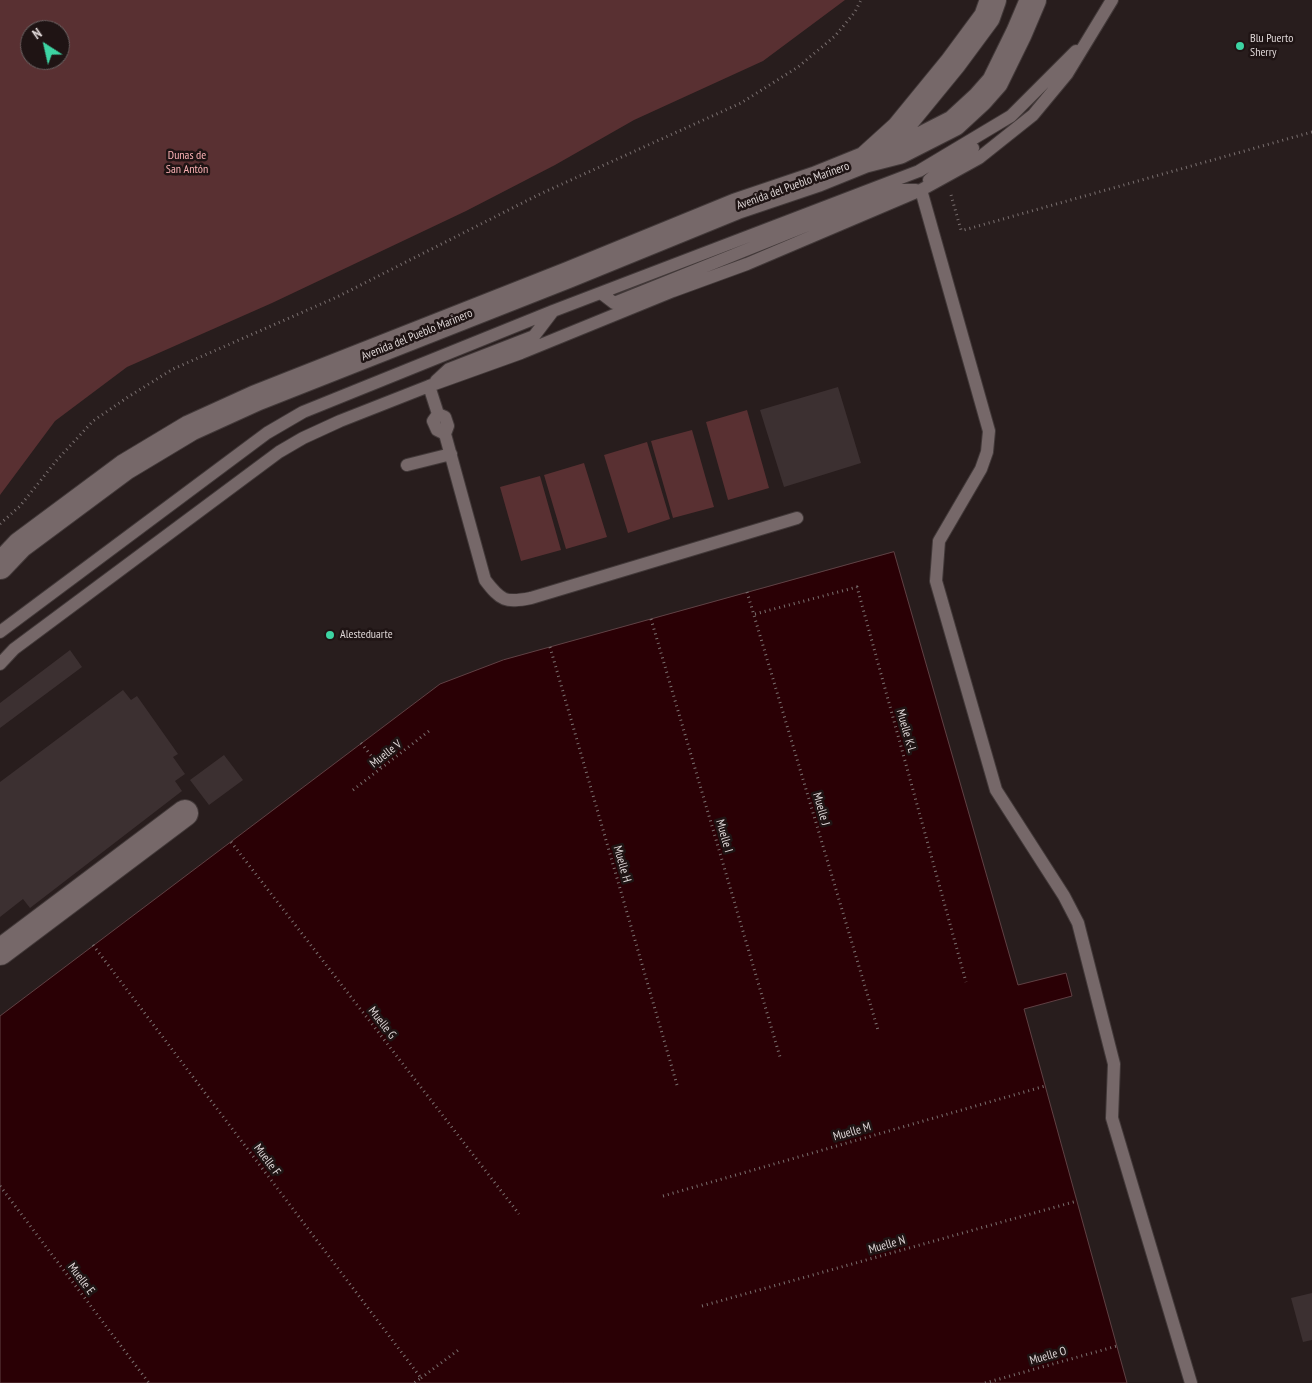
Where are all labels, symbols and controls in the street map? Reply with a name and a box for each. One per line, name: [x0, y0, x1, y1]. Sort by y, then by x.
north arrow: [20, 20, 70, 70]
text: N: [29, 24, 45, 43]
place label: Blu Puerto Sherry: [1250, 32, 1293, 60]
marker: Blu Puerto Sherry: [1234, 40, 1246, 52]
park label: Dunas de San Antón: [166, 149, 208, 177]
street label: Avenida del Pueblo Marinero: [735, 159, 851, 213]
street label: Avenida del Pueblo Marinero: [359, 306, 475, 364]
place label: Alesteduarte: [340, 628, 393, 642]
marker: Alesteduarte: [324, 629, 336, 641]
street label: Muelle K-L: [893, 708, 919, 754]
street label: Muelle V: [367, 737, 405, 771]
street label: Muelle J: [809, 791, 833, 827]
street label: Muelle I: [712, 818, 736, 854]
street label: Muelle H: [610, 844, 634, 884]
street label: Muelle G: [365, 1004, 399, 1042]
street label: Muelle M: [831, 1120, 873, 1144]
street label: Muelle F: [250, 1141, 284, 1179]
street label: Muelle N: [867, 1233, 907, 1257]
street label: Muelle E: [64, 1260, 98, 1298]
street label: Muelle O: [1028, 1344, 1068, 1368]

